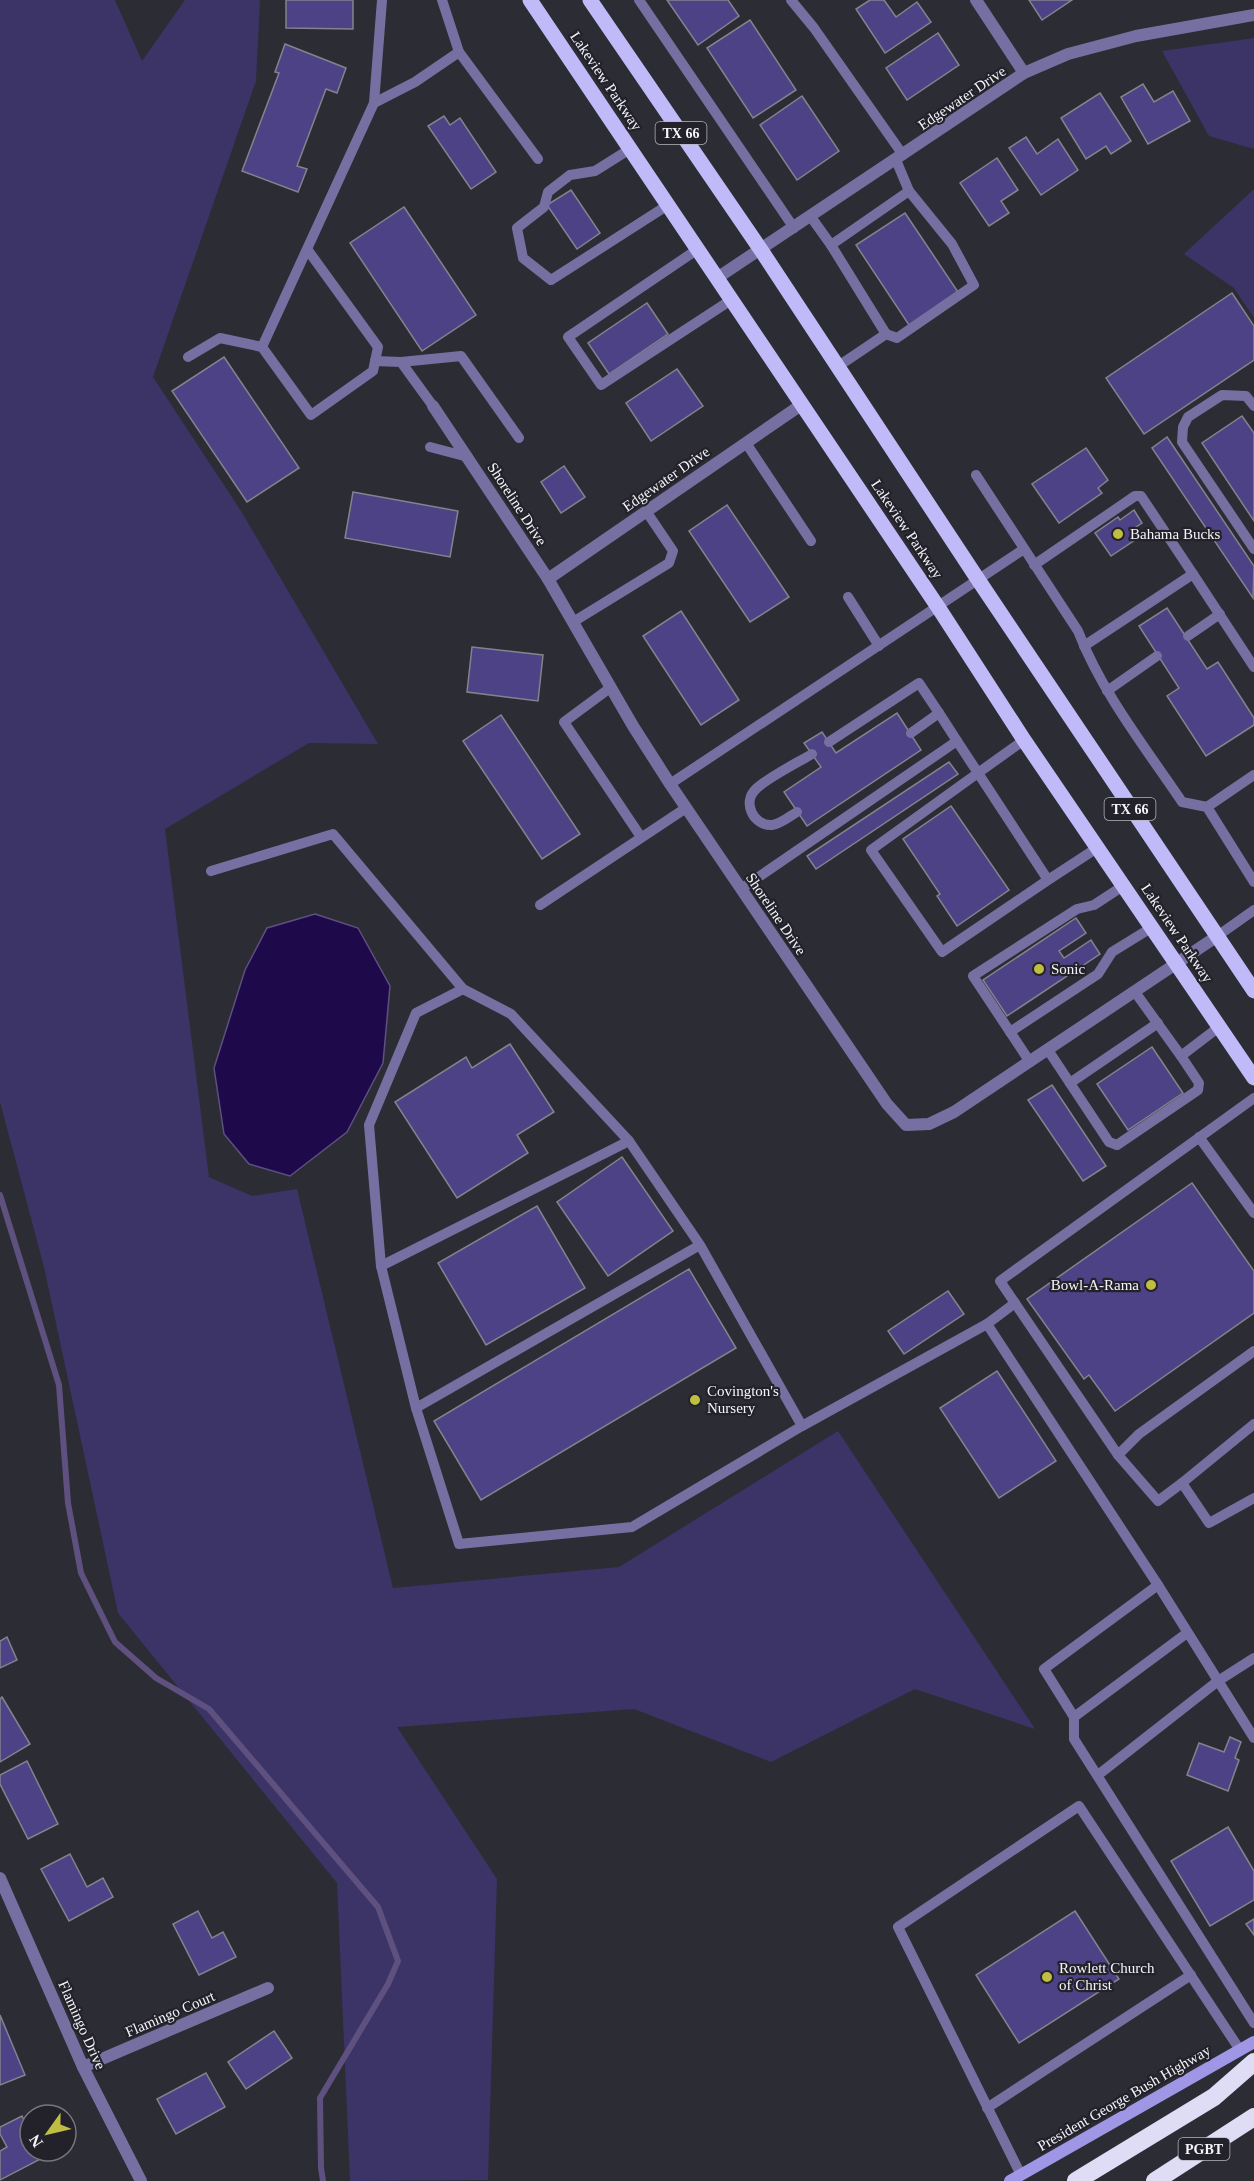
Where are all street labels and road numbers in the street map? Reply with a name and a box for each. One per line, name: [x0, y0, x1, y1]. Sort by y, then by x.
street label: Lakeview Parkway: [567, 29, 645, 134]
street label: Edgewater Drive: [915, 63, 1009, 133]
road number: TX 66: [656, 122, 706, 144]
street label: Edgewater Drive: [620, 443, 713, 515]
street label: Shoreline Drive: [484, 460, 550, 549]
street label: Lakeview Parkway: [868, 477, 946, 582]
road number: TX 66: [1104, 798, 1156, 820]
street label: Shoreline Drive: [743, 870, 809, 958]
street label: Lakeview Parkway: [1138, 881, 1216, 986]
street label: Flamingo Drive: [55, 1978, 109, 2072]
street label: Flamingo Court: [123, 1988, 218, 2040]
street label: President George Bush Highway: [1035, 2042, 1214, 2154]
road number: PGBT: [1178, 2138, 1230, 2160]

